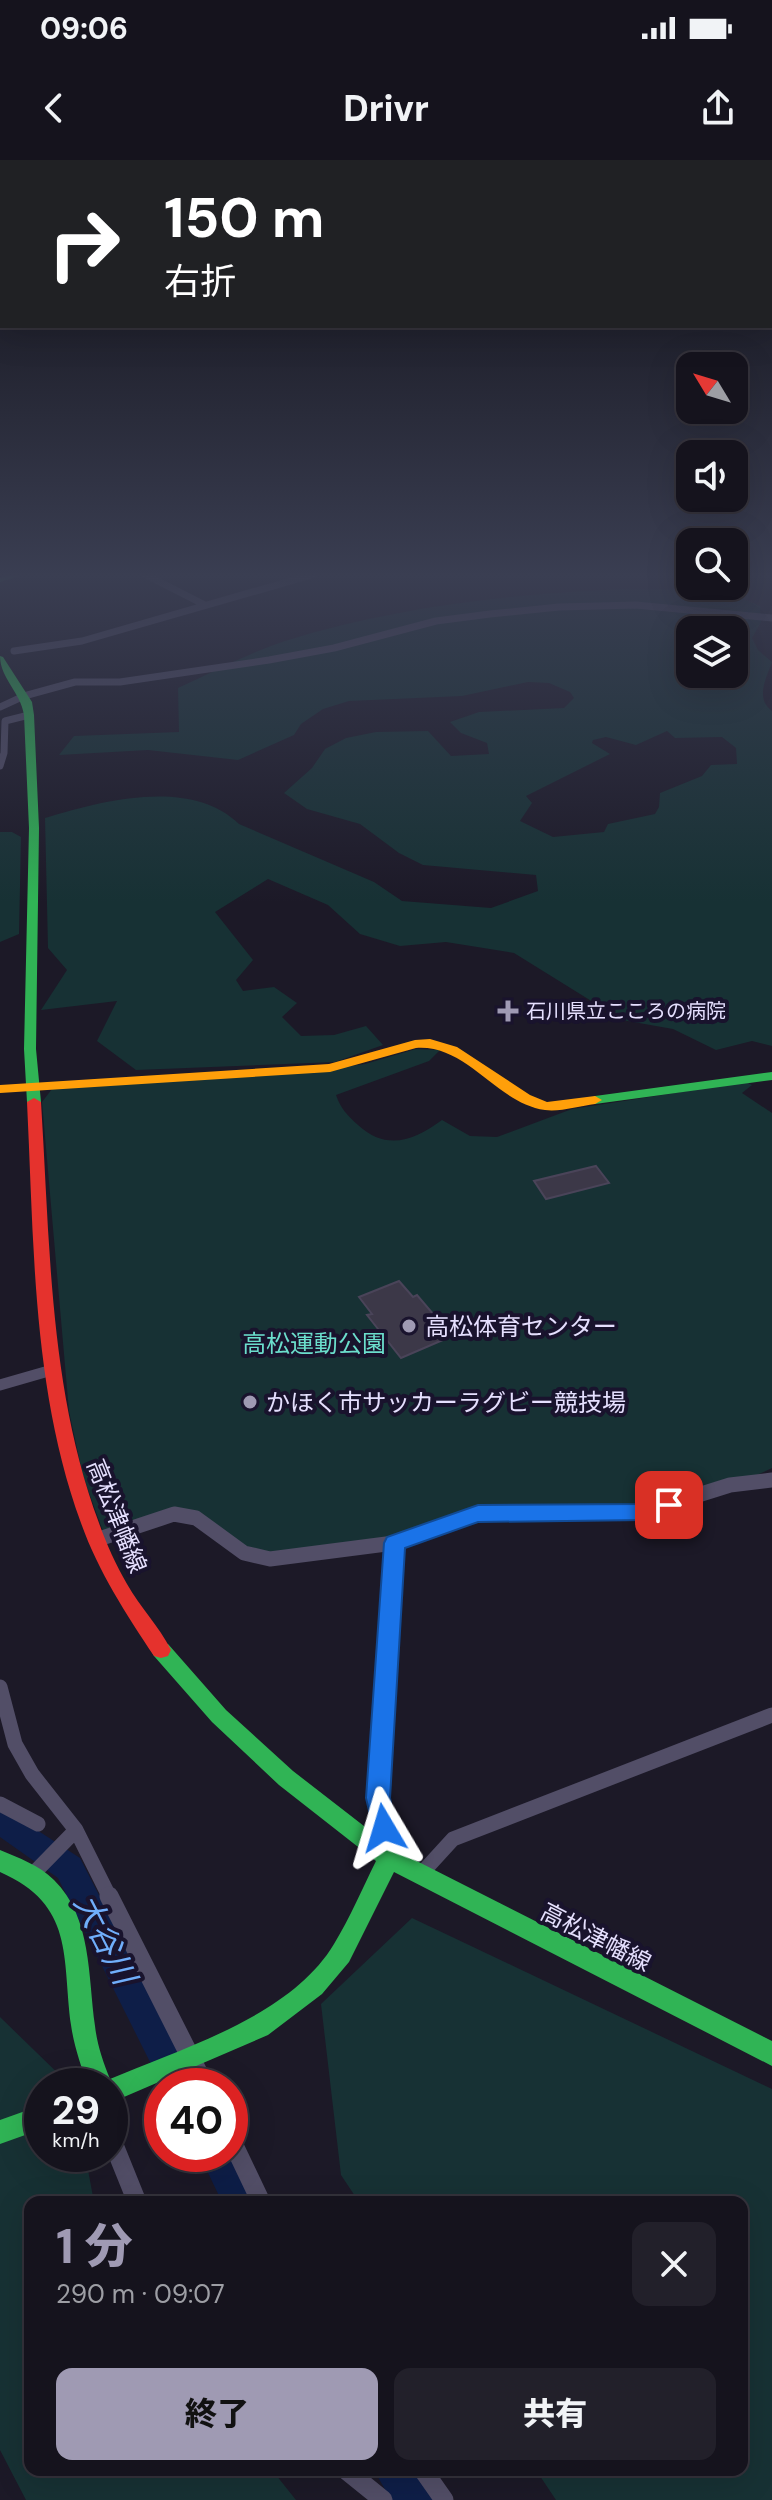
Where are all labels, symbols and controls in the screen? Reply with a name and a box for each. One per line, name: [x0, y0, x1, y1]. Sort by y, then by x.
text: 09:06: [40, 9, 128, 48]
text: Drivr: [343, 85, 429, 132]
icon: back: [32, 86, 76, 130]
icon: share: [696, 86, 740, 130]
text: 150 m: [164, 181, 325, 254]
icon: right: [32, 192, 136, 296]
text: 右折: [164, 258, 236, 305]
north arrow: [676, 352, 748, 424]
map controls: [676, 352, 748, 688]
button: sound: [676, 440, 748, 512]
button: search: [676, 528, 748, 600]
button: layers: [676, 616, 748, 688]
place label: 石川県立こころの病院: [526, 998, 726, 1024]
marker: 石川県立こころの病院: [497, 1000, 519, 1022]
place label: 高松体育センター: [425, 1311, 617, 1342]
marker: 高松体育センター: [400, 1317, 418, 1335]
park label: 高松運動公園: [242, 1328, 386, 1359]
place label: かほく市サッカーラグビー競技場: [266, 1387, 626, 1418]
marker: かほく市サッカーラグビー競技場: [241, 1393, 259, 1411]
street label: 高松津幡線: [80, 1455, 154, 1577]
pin: [635, 1471, 703, 1539]
icon: arrive: [647, 1483, 691, 1527]
position arrow: [342, 1786, 426, 1870]
water label: 大谷川: [64, 1887, 147, 1994]
street label: 高松津幡線: [536, 1896, 656, 1978]
speed limit sign: 40: [144, 2068, 248, 2172]
text: 29: [52, 2084, 100, 2136]
text: km/h: [52, 2127, 100, 2153]
text: 1 分: [56, 2215, 133, 2278]
button: close: [632, 2222, 716, 2306]
text: 290 m · 09:07: [56, 2277, 225, 2311]
button: 終了: [56, 2368, 378, 2460]
button: 共有: [394, 2368, 716, 2460]

